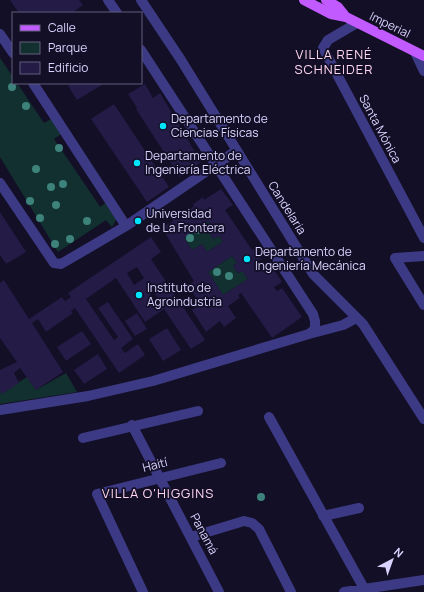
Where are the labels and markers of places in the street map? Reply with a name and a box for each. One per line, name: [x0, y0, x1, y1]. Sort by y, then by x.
place label: Departamento de Ciencias Físicas: [171, 110, 268, 141]
marker: Departamento de Ciencias Físicas: [158, 121, 168, 131]
place label: Departamento de Ingeniería Eléctrica: [145, 147, 251, 178]
marker: Departamento de Ingeniería Eléctrica: [132, 158, 142, 168]
place label: Universidad de La Frontera: [146, 205, 225, 236]
marker: Universidad de La Frontera: [133, 216, 143, 226]
place label: Departamento de Ingeniería Mecánica: [255, 243, 366, 274]
marker: Departamento de Ingeniería Mecánica: [242, 254, 252, 264]
place label: Instituto de Agroindustria: [147, 279, 222, 310]
marker: Instituto de Agroindustria: [134, 290, 144, 300]

